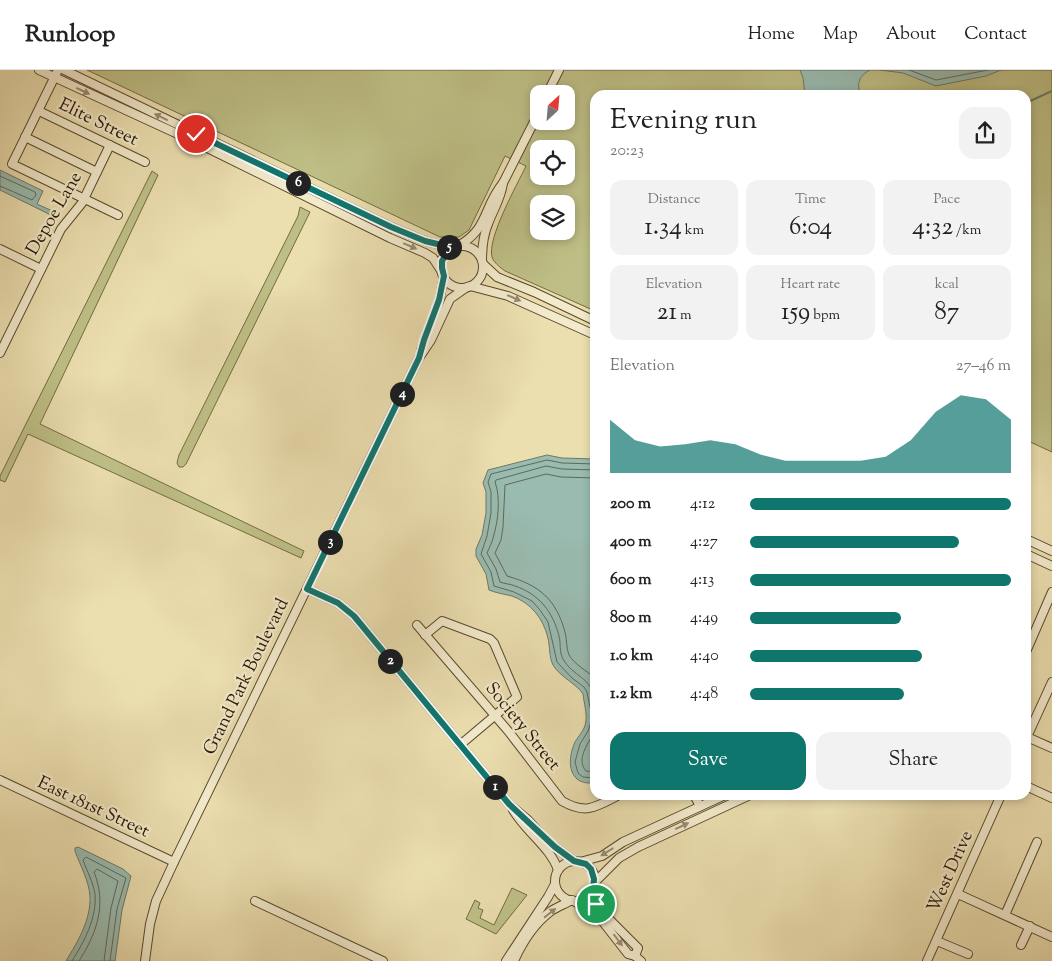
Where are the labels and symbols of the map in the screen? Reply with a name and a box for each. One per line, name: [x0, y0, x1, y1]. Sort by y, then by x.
north arrow: [530, 85, 575, 130]
one-way arrow: [76, 87, 90, 95]
street label: Elite Street: [54, 93, 142, 153]
one-way arrow: [154, 113, 169, 121]
pin: [175, 113, 217, 155]
street label: Depoe Lane: [21, 167, 89, 261]
pin: 6: [286, 170, 310, 196]
pin: 5: [436, 234, 462, 260]
one-way arrow: [403, 243, 417, 251]
one-way arrow: [507, 295, 521, 303]
pin: 4: [390, 382, 414, 406]
pin: 3: [318, 530, 342, 554]
street label: Grand Park Boulevard: [198, 594, 296, 760]
pin: 2: [378, 648, 402, 674]
street label: Society Street: [478, 677, 566, 777]
street label: East 181st Street: [33, 771, 153, 845]
pin: 1: [482, 774, 508, 800]
one-way arrow: [675, 822, 690, 831]
street label: West Drive: [921, 827, 981, 917]
one-way arrow: [600, 848, 613, 857]
pin: [575, 883, 617, 925]
one-way arrow: [543, 908, 557, 918]
one-way arrow: [613, 933, 623, 947]

